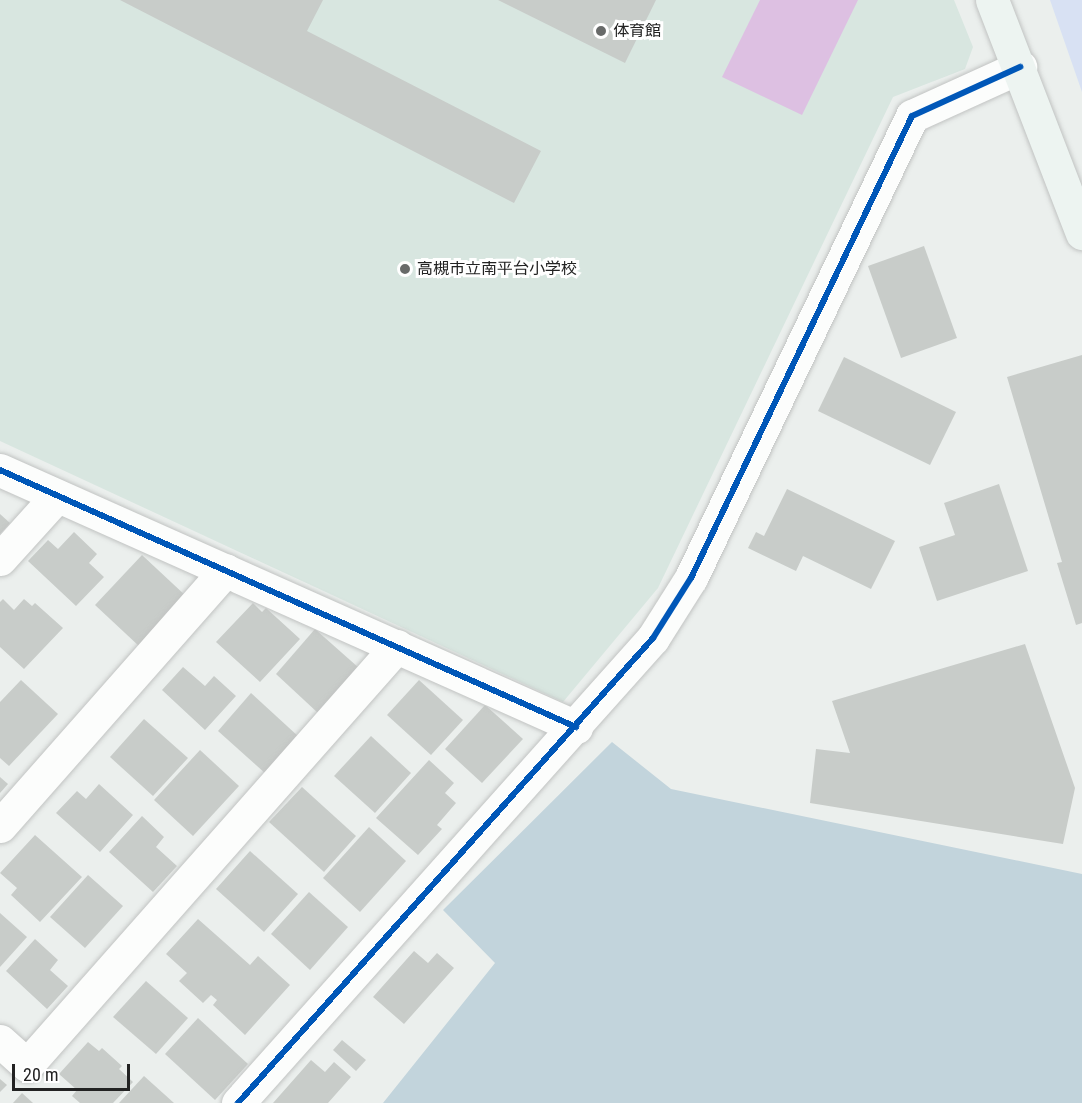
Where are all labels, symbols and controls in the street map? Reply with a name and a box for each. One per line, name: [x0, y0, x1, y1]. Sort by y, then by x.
place label: 体育館: [613, 21, 661, 41]
marker: 体育館: [594, 24, 608, 38]
place label: 高槻市立南平台小学校: [417, 259, 577, 279]
marker: 高槻市立南平台小学校: [398, 262, 412, 276]
scale bar: [15, 1052, 134, 1090]
text: 20 m: [23, 1064, 58, 1085]

